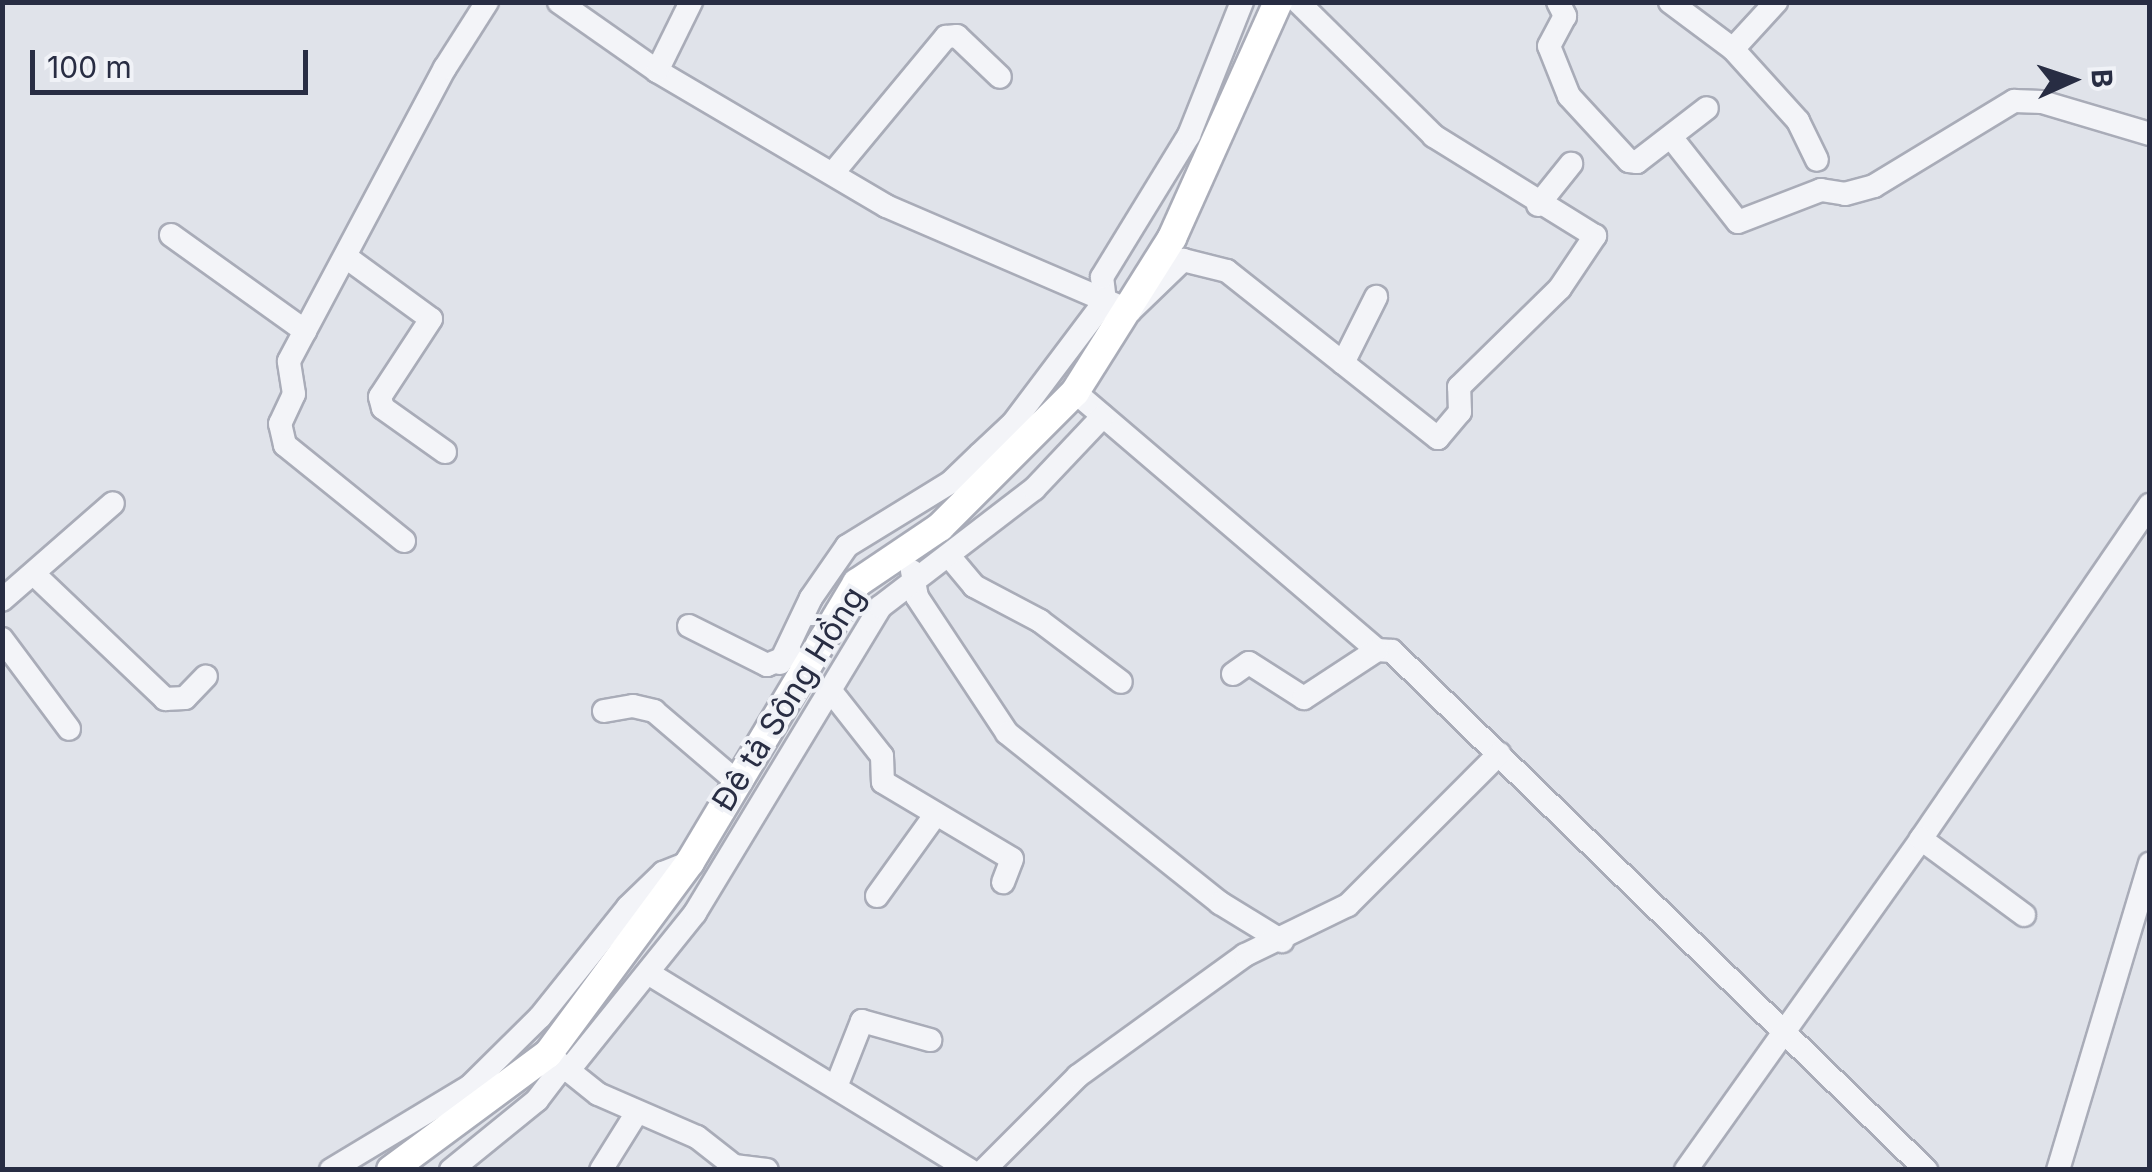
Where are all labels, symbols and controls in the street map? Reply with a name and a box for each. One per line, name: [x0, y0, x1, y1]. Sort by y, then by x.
scale bar: [35, 30, 312, 92]
north arrow: [2022, 30, 2122, 130]
text: 100 m: [47, 49, 132, 85]
text: B: [2084, 68, 2119, 89]
street label: Đê tả Sông Hồng: [705, 580, 873, 818]

